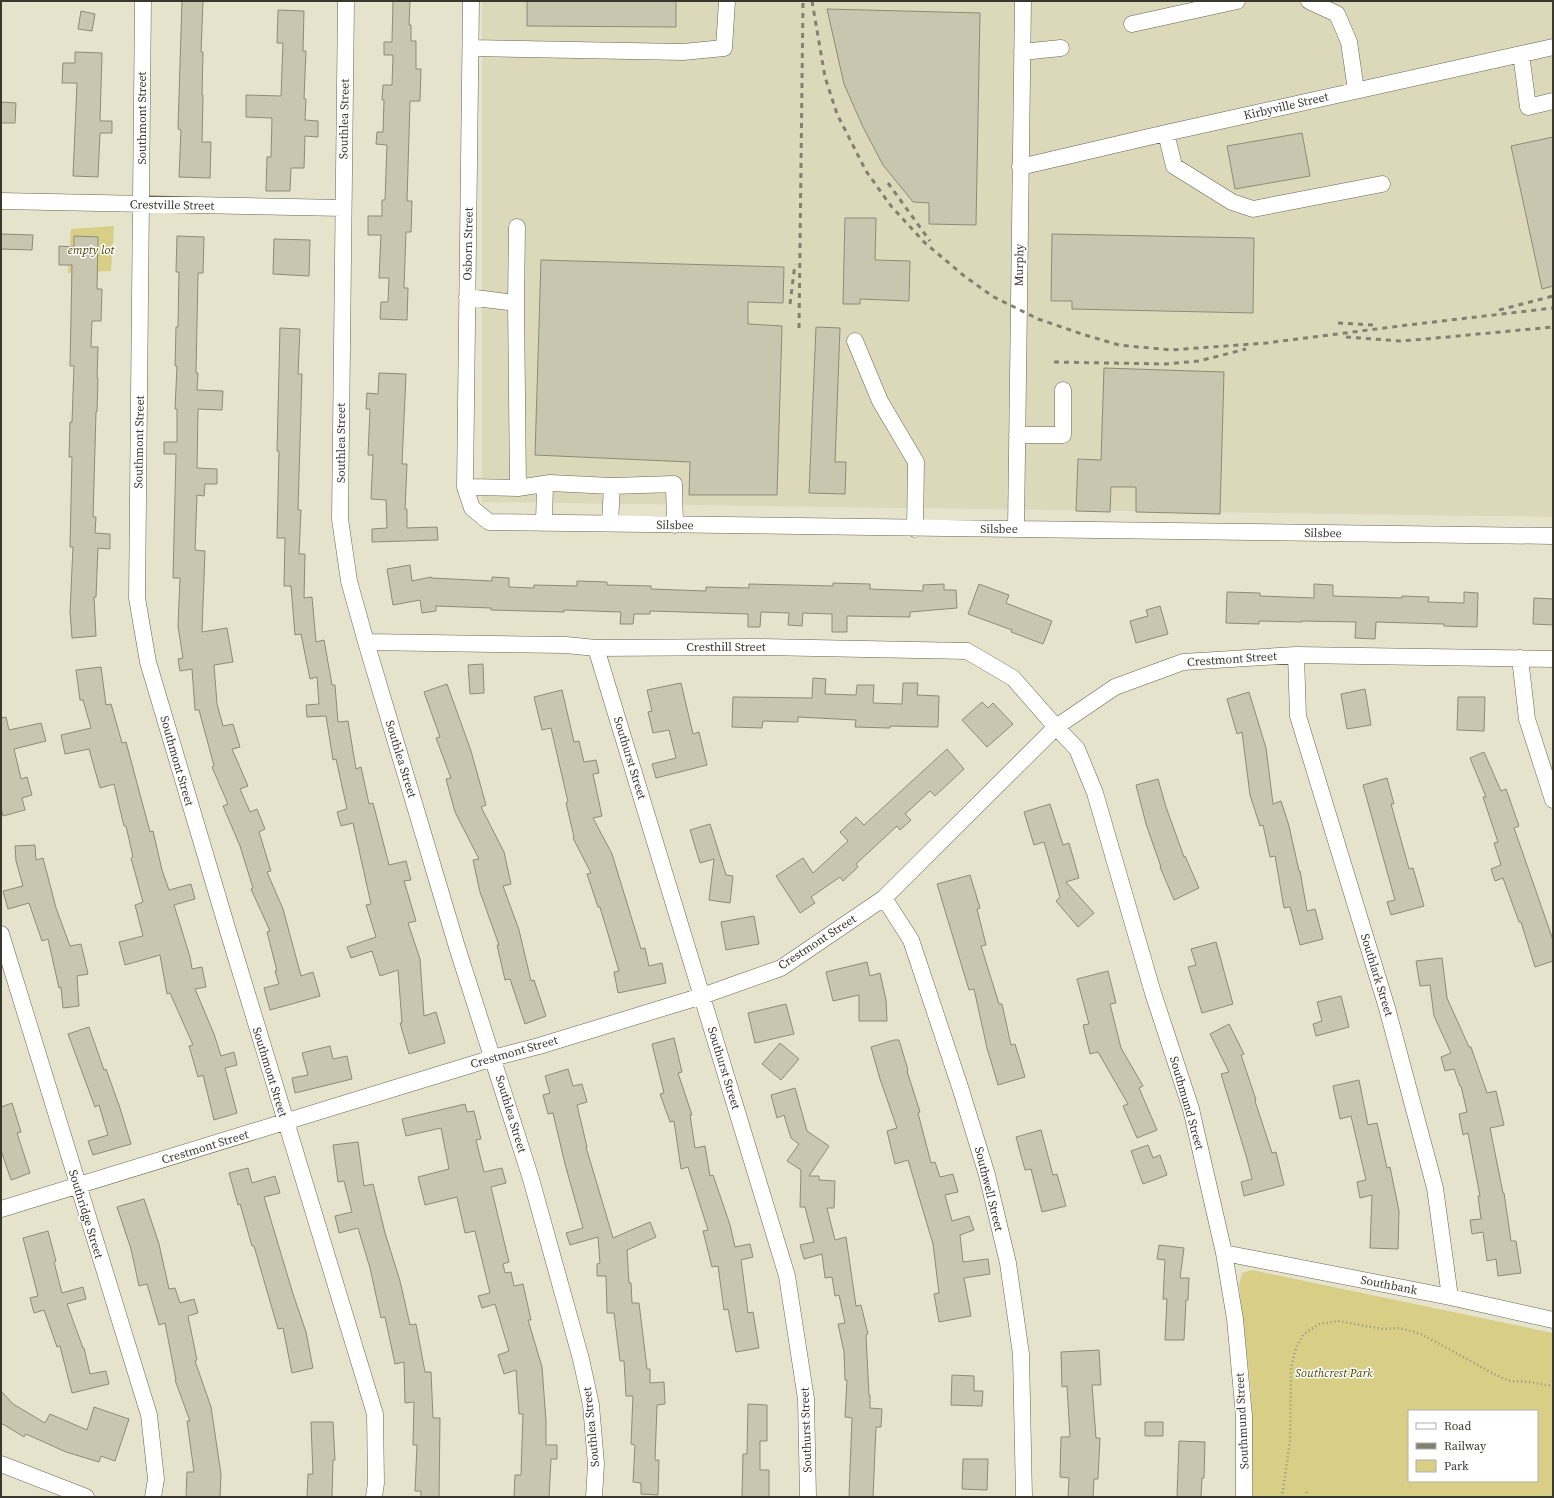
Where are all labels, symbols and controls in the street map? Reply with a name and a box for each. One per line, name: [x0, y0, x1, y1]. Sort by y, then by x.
street label: Southmont Street: [134, 71, 150, 165]
street label: Southlea Street: [335, 79, 353, 159]
street label: Kirbyville Street: [1242, 88, 1330, 124]
street label: Crestville Street: [130, 196, 215, 214]
street label: Osborn Street: [459, 207, 477, 281]
park label: empty lot: [68, 242, 115, 258]
street label: Murphy: [1011, 243, 1027, 286]
street label: Southmont Street: [130, 395, 148, 489]
street label: Southlea Street: [333, 403, 349, 483]
street label: Silsbee: [656, 517, 694, 533]
street label: Silsbee: [980, 521, 1018, 537]
street label: Silsbee: [1304, 525, 1342, 541]
street label: Cresthill Street: [686, 639, 766, 655]
street label: Crestmont Street: [1187, 648, 1278, 670]
street label: Southmont Street: [156, 714, 198, 808]
street label: Southurst Street: [610, 715, 650, 801]
street label: Southlea Street: [382, 718, 420, 800]
street label: Crestmont Street: [775, 911, 859, 973]
street label: Southlark Street: [1357, 932, 1397, 1018]
street label: Southmont Street: [249, 1025, 291, 1119]
street label: Southurst Street: [704, 1025, 744, 1111]
street label: Crestmont Street: [468, 1032, 560, 1072]
street label: Southmund Street: [1166, 1054, 1208, 1152]
street label: Southlea Street: [492, 1073, 530, 1155]
street label: Crestmont Street: [160, 1126, 251, 1168]
street label: Southwell Street: [971, 1145, 1007, 1233]
street label: Southridge Street: [65, 1168, 107, 1260]
street label: Southbank: [1359, 1272, 1419, 1298]
park label: Southcrest Park: [1295, 1365, 1373, 1381]
street label: Southmund Street: [1231, 1372, 1253, 1470]
street label: Southlea Street: [579, 1386, 603, 1468]
street label: Southurst Street: [797, 1387, 815, 1473]
legend: [1408, 1410, 1538, 1482]
text: Road: [1444, 1418, 1471, 1434]
text: Railway: [1444, 1438, 1487, 1454]
text: Park: [1444, 1458, 1469, 1474]

